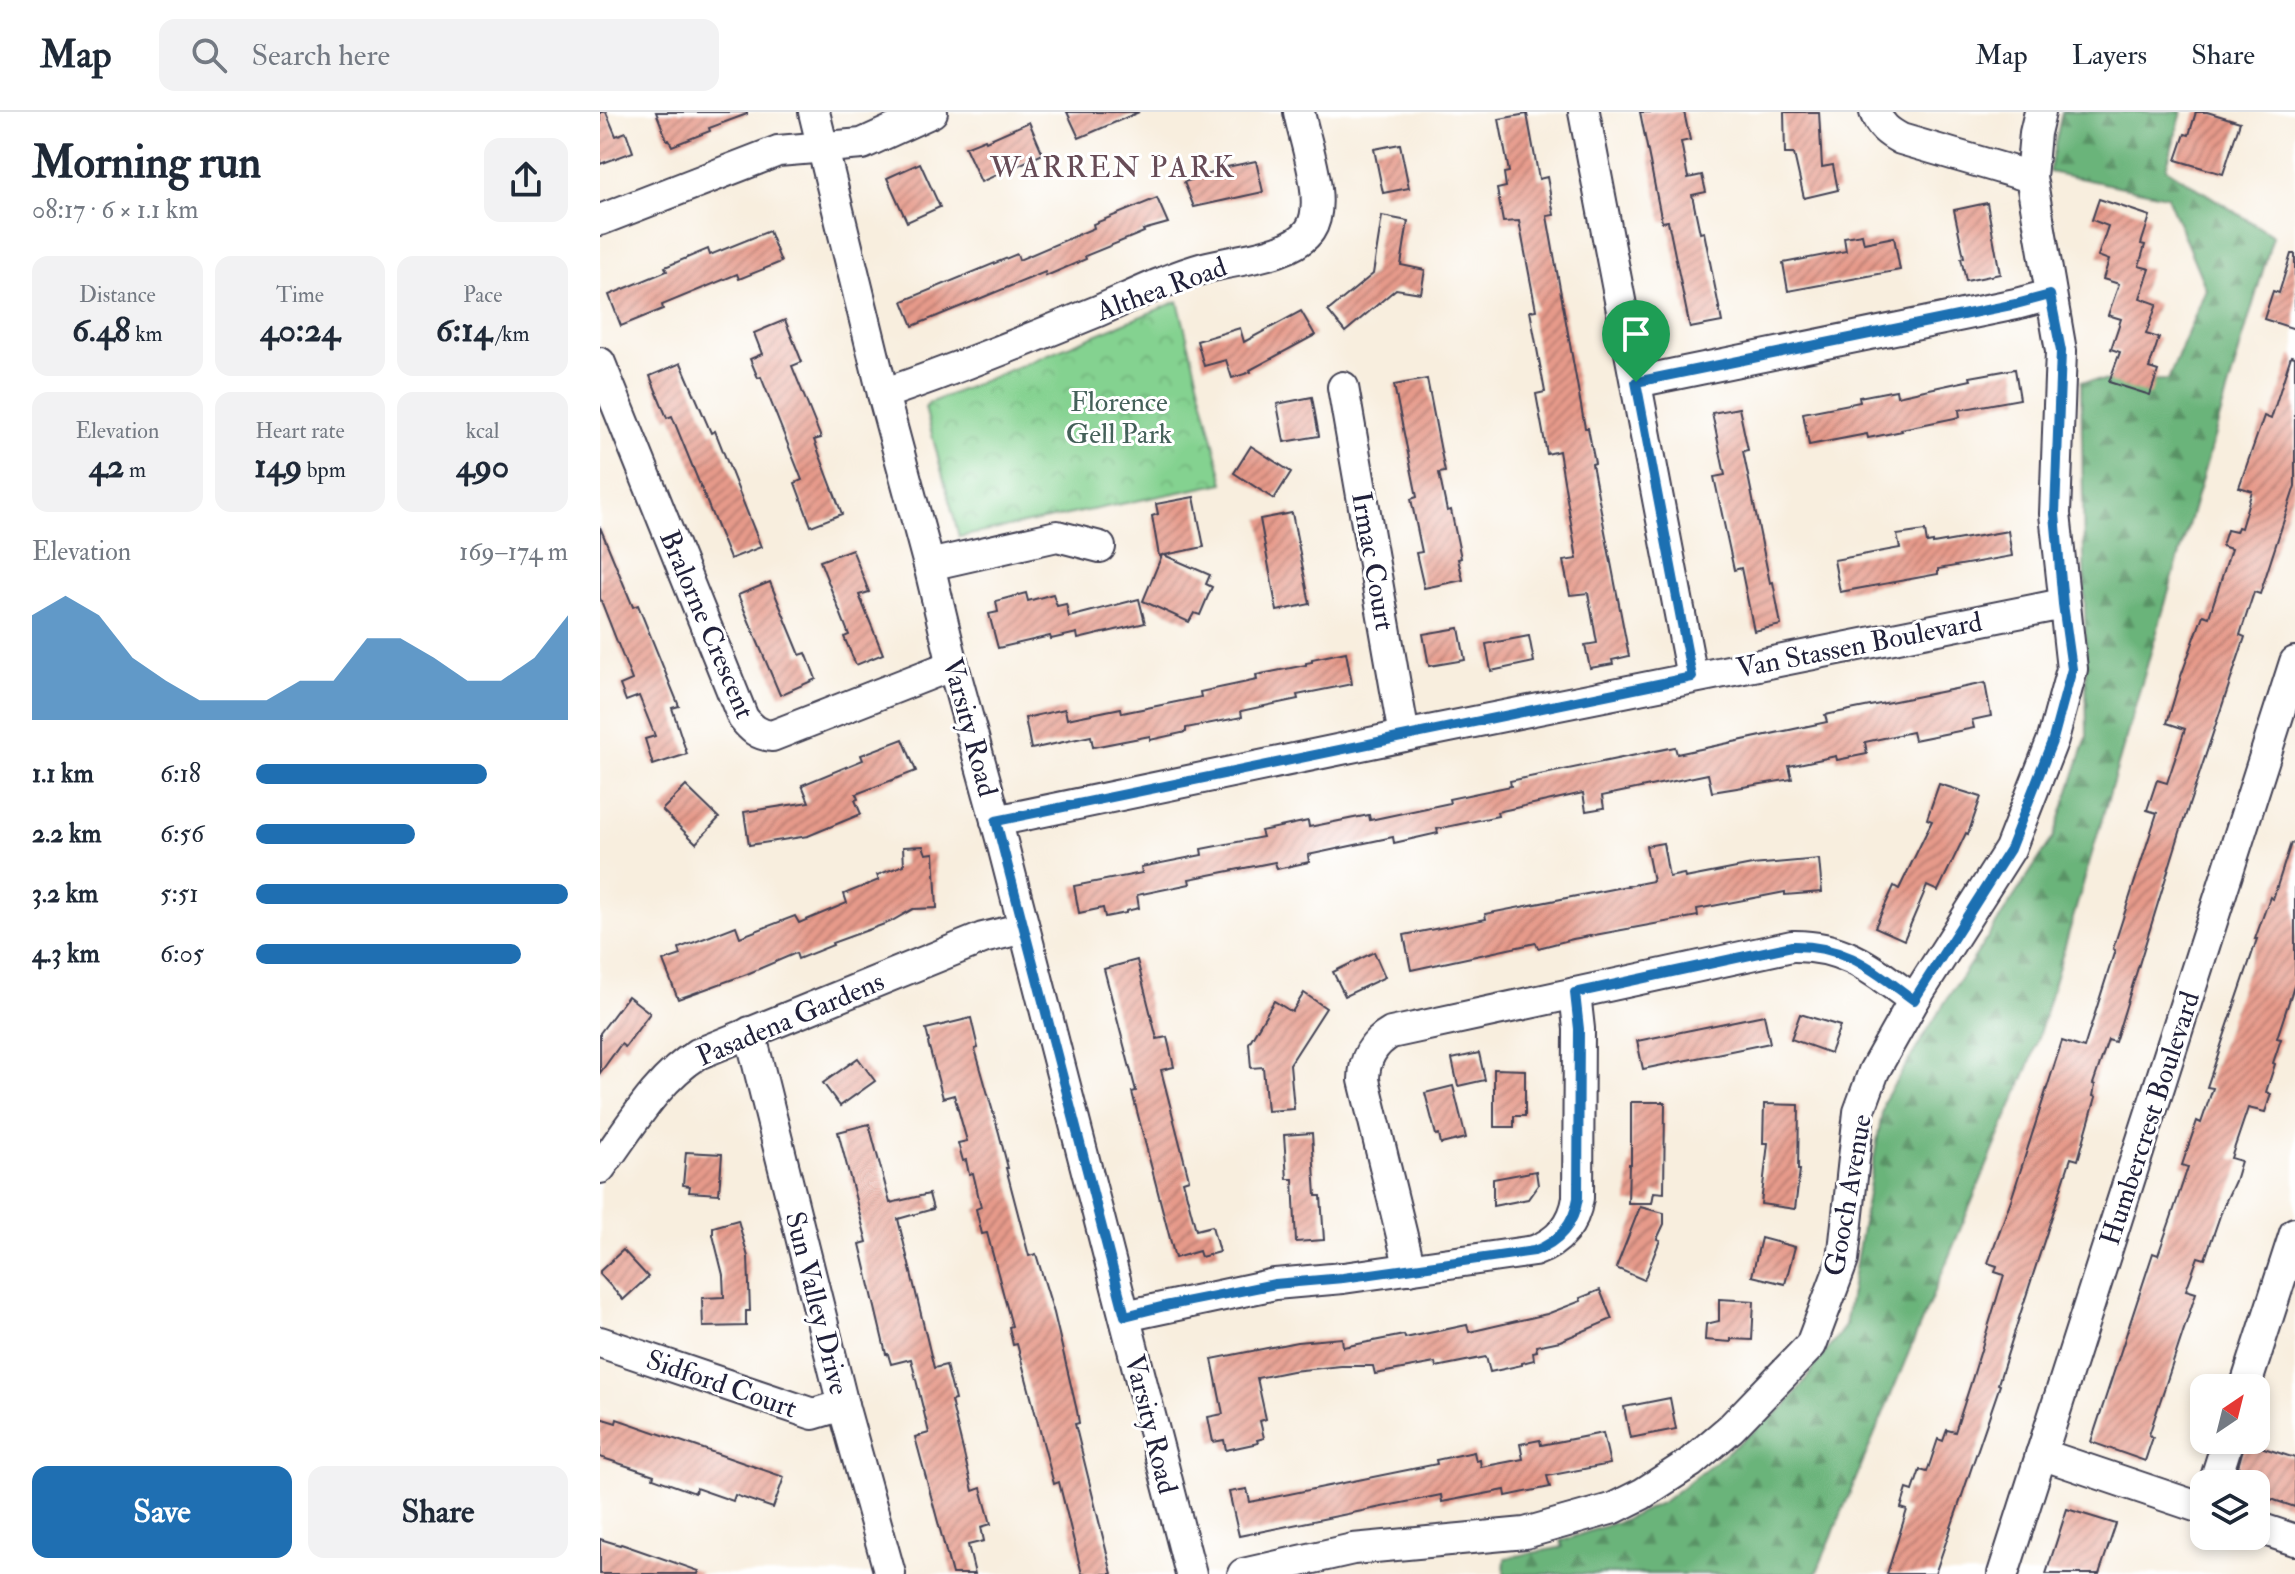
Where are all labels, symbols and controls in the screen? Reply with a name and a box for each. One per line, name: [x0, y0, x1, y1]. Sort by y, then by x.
search box: [159, 19, 719, 91]
text: Map: [40, 31, 111, 79]
icon: search: [187, 33, 231, 77]
text: Search here: [251, 37, 390, 74]
text: Map: [1975, 38, 2028, 73]
text: Layers: [2072, 38, 2147, 73]
text: Share: [2191, 38, 2255, 73]
text: Morning run: [32, 136, 261, 191]
button: share: [484, 138, 568, 222]
district label: WARREN PARK: [989, 149, 1236, 186]
text: 08:17 · 6 × 1.1 km: [32, 194, 198, 226]
street label: Althea Road: [1091, 250, 1232, 329]
text: Distance: [79, 281, 156, 309]
text: Time: [276, 281, 324, 309]
text: Pace: [463, 281, 502, 309]
pin: [1602, 300, 1670, 382]
text: 6.48: [72, 309, 131, 352]
text: 40:24: [260, 309, 340, 352]
text: 6:14: [436, 309, 492, 352]
icon: arrive: [1614, 312, 1658, 356]
text: km: [131, 320, 163, 348]
text: /km: [492, 320, 530, 348]
park label: Florence Gell Park: [1066, 385, 1173, 452]
text: Elevation: [75, 417, 159, 445]
text: Heart rate: [255, 417, 345, 445]
text: kcal: [466, 417, 500, 445]
text: 42: [89, 445, 124, 488]
text: 149: [254, 445, 302, 488]
text: 490: [456, 445, 509, 488]
text: m: [124, 456, 146, 484]
text: bpm: [302, 456, 346, 484]
street label: Irmac Court: [1343, 489, 1402, 633]
street label: Bralorne Crescent: [651, 525, 762, 724]
text: Elevation: [32, 536, 131, 568]
text: 169–174 m: [459, 536, 568, 568]
street label: Van Stassen Boulevard: [1734, 604, 1985, 686]
street label: Varsity Road: [934, 654, 1005, 801]
text: 1.1 km: [32, 758, 94, 790]
text: 6:18: [160, 758, 201, 790]
text: 2.2 km: [32, 818, 101, 850]
text: 6:56: [160, 818, 204, 850]
text: 3.2 km: [32, 878, 98, 910]
text: 5:51: [160, 878, 199, 910]
text: 4.3 km: [32, 938, 100, 970]
text: 6:05: [160, 938, 204, 970]
street label: Pasadena Gardens: [691, 964, 890, 1075]
street label: Humbercrest Boulevard: [2093, 987, 2208, 1250]
street label: Gooch Avenue: [1817, 1111, 1880, 1279]
street label: Sun Valley Drive: [777, 1208, 856, 1399]
street label: Sidford Court: [642, 1342, 801, 1427]
street label: Varsity Road: [1116, 1351, 1185, 1498]
north arrow: [2190, 1374, 2270, 1454]
map controls: [2190, 1374, 2270, 1550]
button: Save: [32, 1466, 292, 1558]
button: Share: [308, 1466, 568, 1558]
button: layers: [2190, 1470, 2270, 1550]

